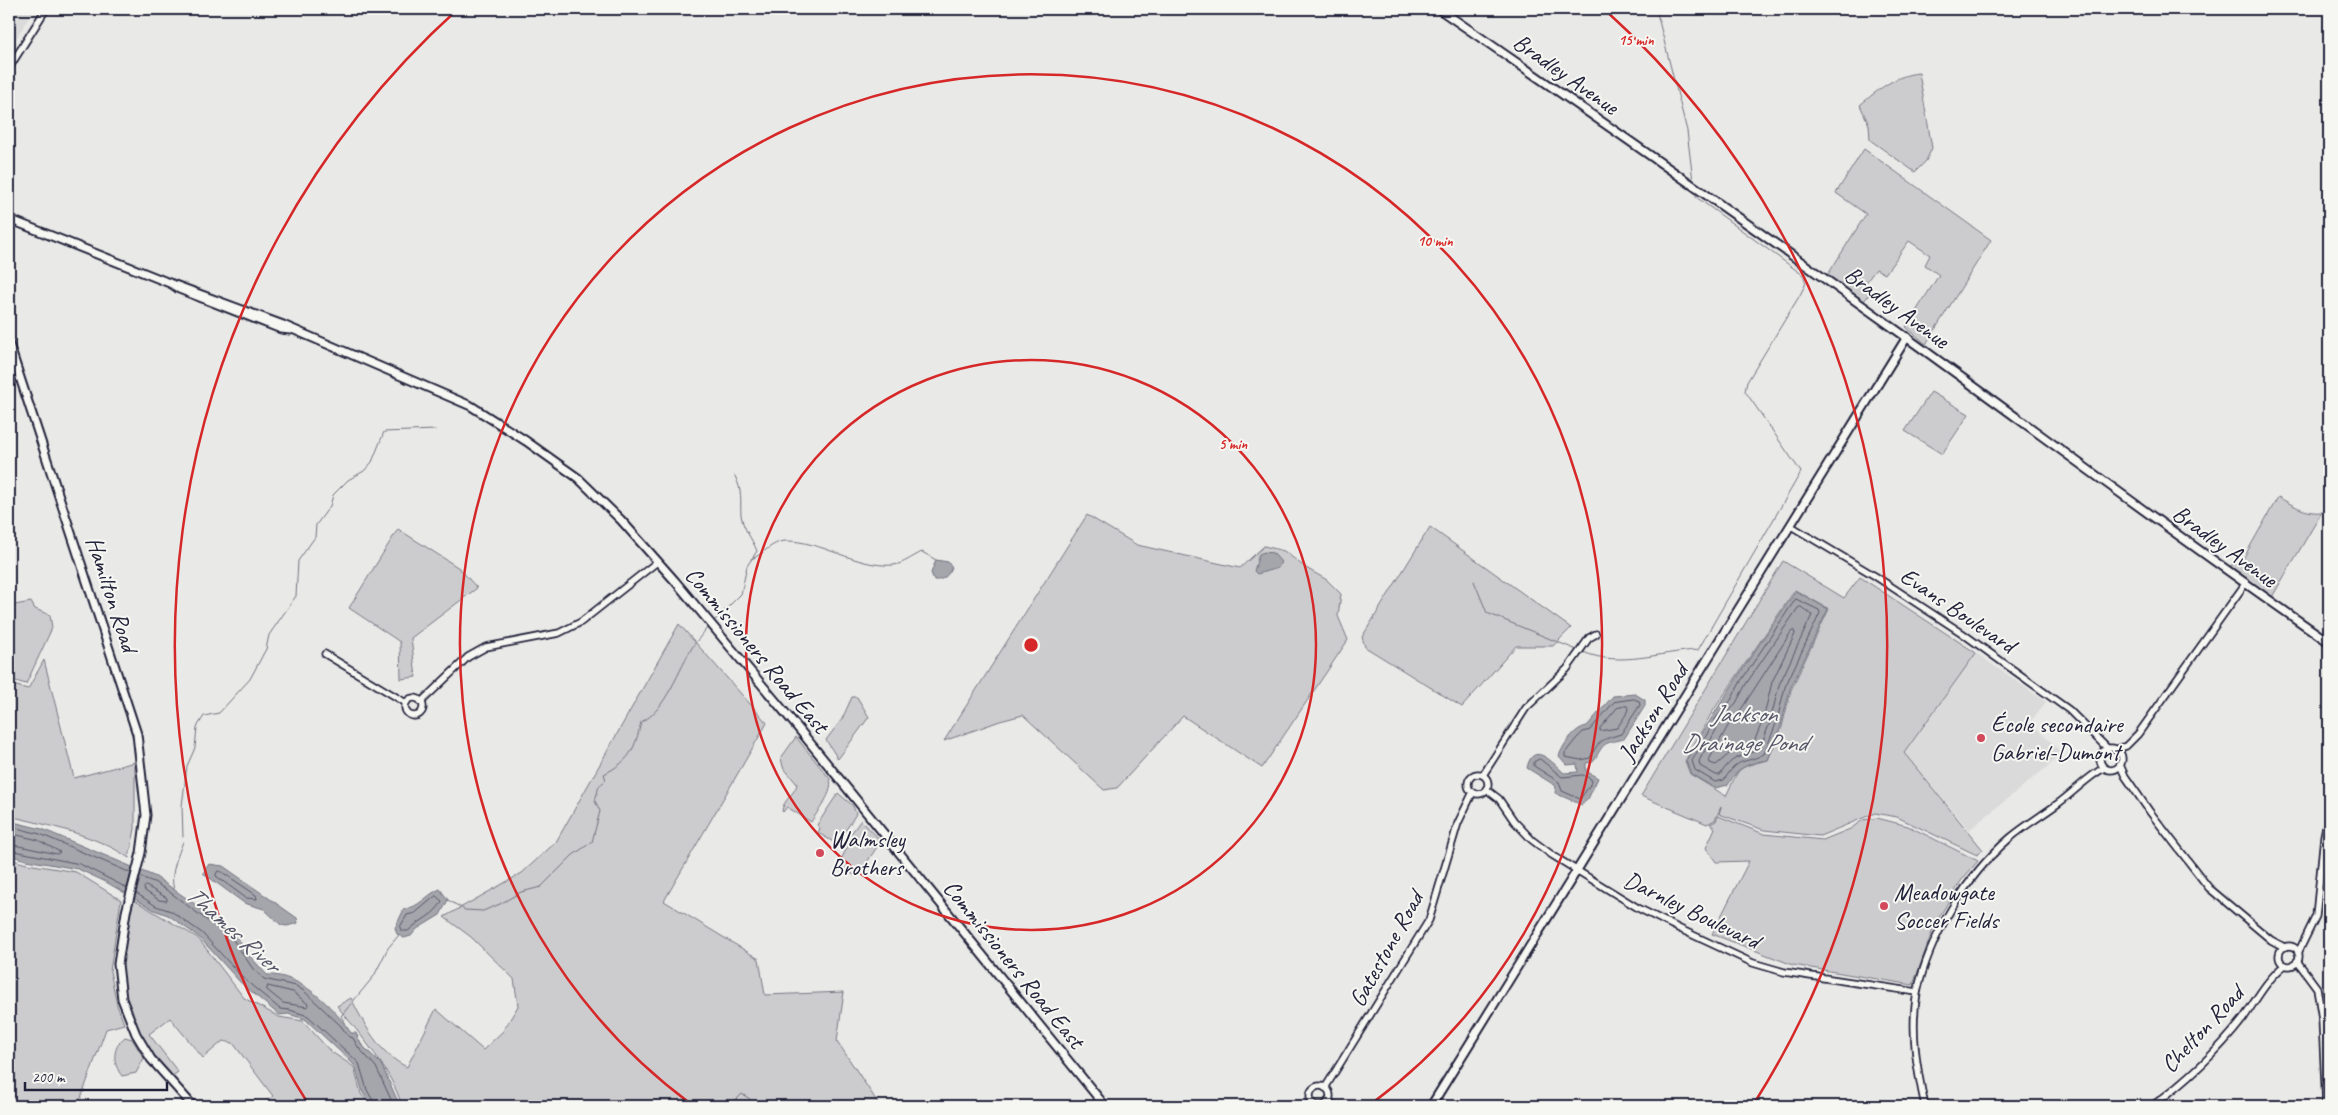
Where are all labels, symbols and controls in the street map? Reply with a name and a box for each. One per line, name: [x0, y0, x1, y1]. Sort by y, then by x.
street label: Bradley Avenue: [1507, 27, 1626, 123]
text: 15 min: [1618, 31, 1655, 50]
text: 10 min: [1417, 232, 1454, 251]
street label: Bradley Avenue: [1839, 259, 1957, 356]
text: 5 min: [1219, 435, 1248, 454]
street label: Bradley Avenue: [2167, 498, 2285, 595]
street label: Hamilton Road: [79, 533, 146, 659]
street label: Evans Boulevard: [1895, 560, 2024, 662]
street label: Commissioners Road East: [679, 561, 837, 741]
centre of rings: [1022, 636, 1040, 654]
street label: Jackson Road: [1611, 655, 1697, 767]
water label: Jackson Drainage Pond: [1682, 698, 1814, 759]
place label: École secondaire Gabriel-Dumont: [1991, 709, 2125, 767]
marker: École secondaire Gabriel-Dumont: [1975, 732, 1987, 744]
place label: Walmsley Brothers: [830, 824, 907, 882]
marker: Walmsley Brothers: [814, 847, 826, 859]
street label: Darnley Boulevard: [1619, 864, 1768, 957]
street label: Commissioners Road East: [937, 874, 1092, 1056]
place label: Meadowgate Soccer Fields: [1894, 877, 2000, 935]
water label: Thames River: [179, 878, 290, 982]
street label: Gatestone Road: [1342, 883, 1432, 1012]
marker: Meadowgate Soccer Fields: [1878, 900, 1890, 912]
street label: Chelton Road: [2154, 977, 2252, 1079]
scale bar: [25, 1060, 168, 1092]
text: 200 m: [32, 1068, 66, 1087]

